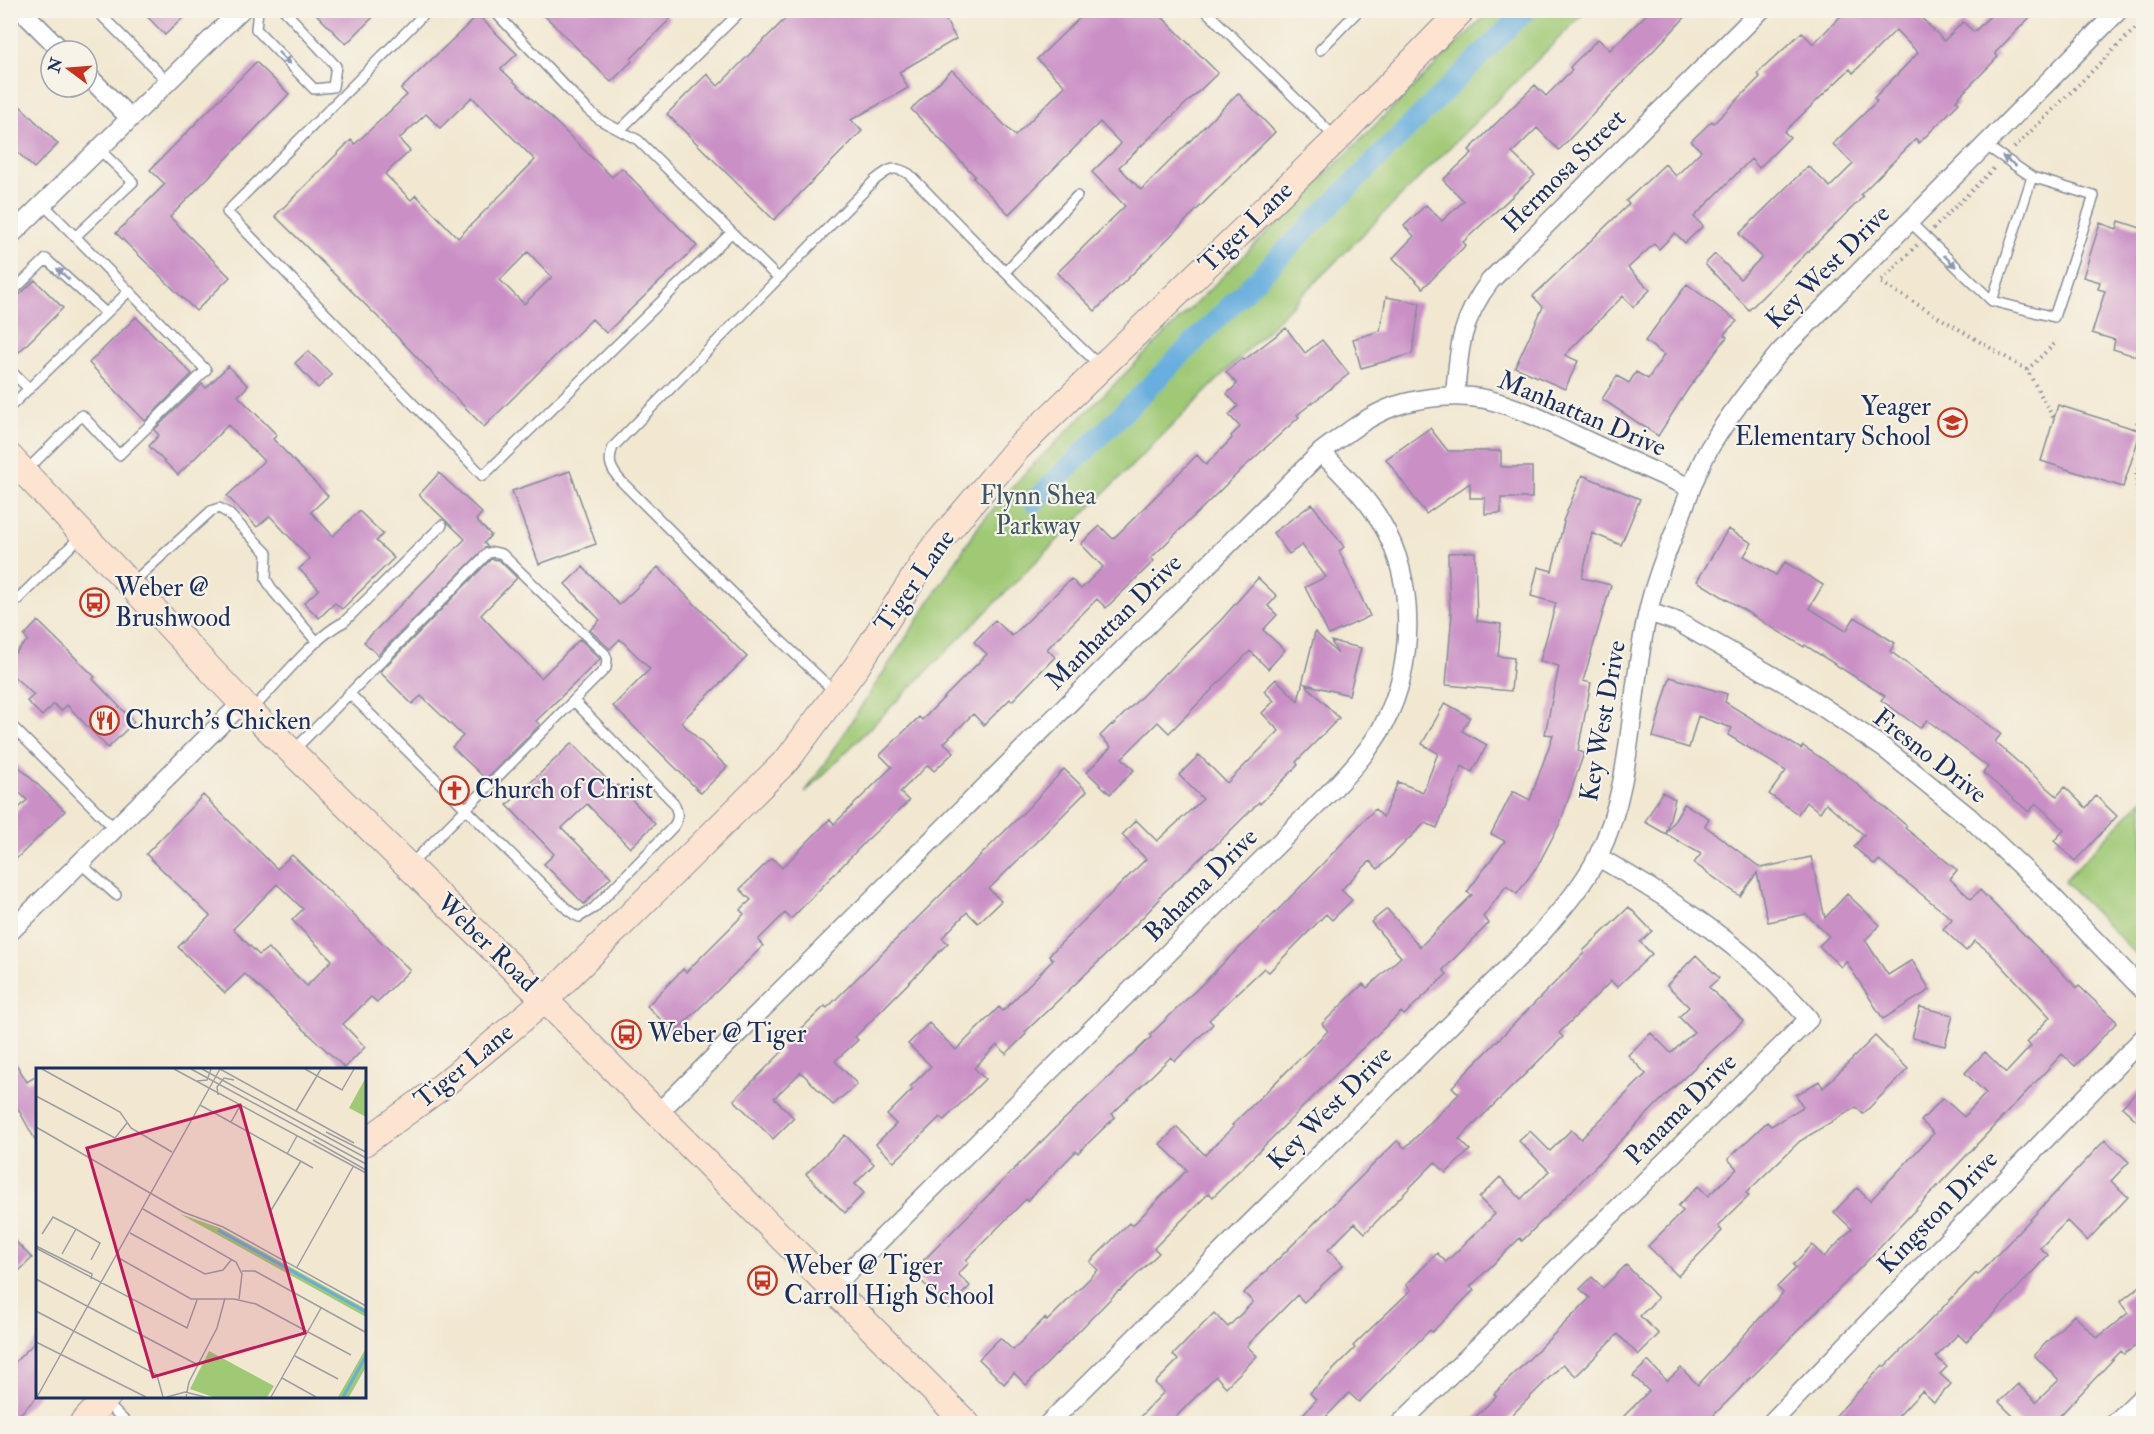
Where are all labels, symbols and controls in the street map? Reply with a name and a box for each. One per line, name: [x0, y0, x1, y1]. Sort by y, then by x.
north arrow: [39, 39, 99, 99]
one-way arrow: [277, 50, 291, 65]
text: N: [44, 55, 67, 76]
street label: Hermosa Street: [1495, 102, 1633, 240]
one-way arrow: [2001, 155, 2017, 167]
street label: Tiger Lane: [1192, 174, 1300, 280]
street label: Key West Drive: [1759, 198, 1897, 336]
one-way arrow: [1943, 254, 1957, 268]
one-way arrow: [56, 268, 71, 281]
street label: Manhattan Drive: [1493, 364, 1671, 464]
place label: Yeager Elementary School: [1735, 391, 1931, 453]
school or university icon: Yeager Elementary School: [1936, 406, 1968, 438]
park label: Flynn Shea Parkway: [980, 480, 1096, 542]
street label: Tiger Lane: [868, 523, 962, 639]
street label: Manhattan Drive: [1039, 547, 1189, 697]
place label: Weber @ Brushwood: [114, 572, 231, 634]
bus stop icon: Weber @ Brushwood: [78, 587, 110, 619]
street label: Key West Drive: [1573, 638, 1633, 804]
street label: Fresno Drive: [1867, 702, 1994, 811]
restaurant icon: Church's Chicken: [88, 705, 120, 737]
place label: Church's Chicken: [125, 705, 312, 737]
church icon: Church of Christ: [438, 774, 470, 806]
place label: Church of Christ: [475, 774, 653, 806]
street label: Bahama Drive: [1137, 821, 1265, 949]
street label: Weber Road: [429, 886, 544, 999]
street label: Tiger Lane: [408, 1016, 520, 1116]
bus stop icon: Weber @ Tiger: [611, 1018, 643, 1050]
place label: Weber @ Tiger: [647, 1018, 807, 1050]
street label: Key West Drive: [1261, 1039, 1399, 1177]
street label: Panama Drive: [1618, 1046, 1744, 1172]
inset map: [36, 1068, 366, 1398]
street label: Kingston Drive: [1871, 1143, 2005, 1280]
place label: Weber @ Tiger Carroll High School: [783, 1250, 995, 1312]
bus stop icon: Weber @ Tiger Carroll High School: [747, 1265, 779, 1297]

